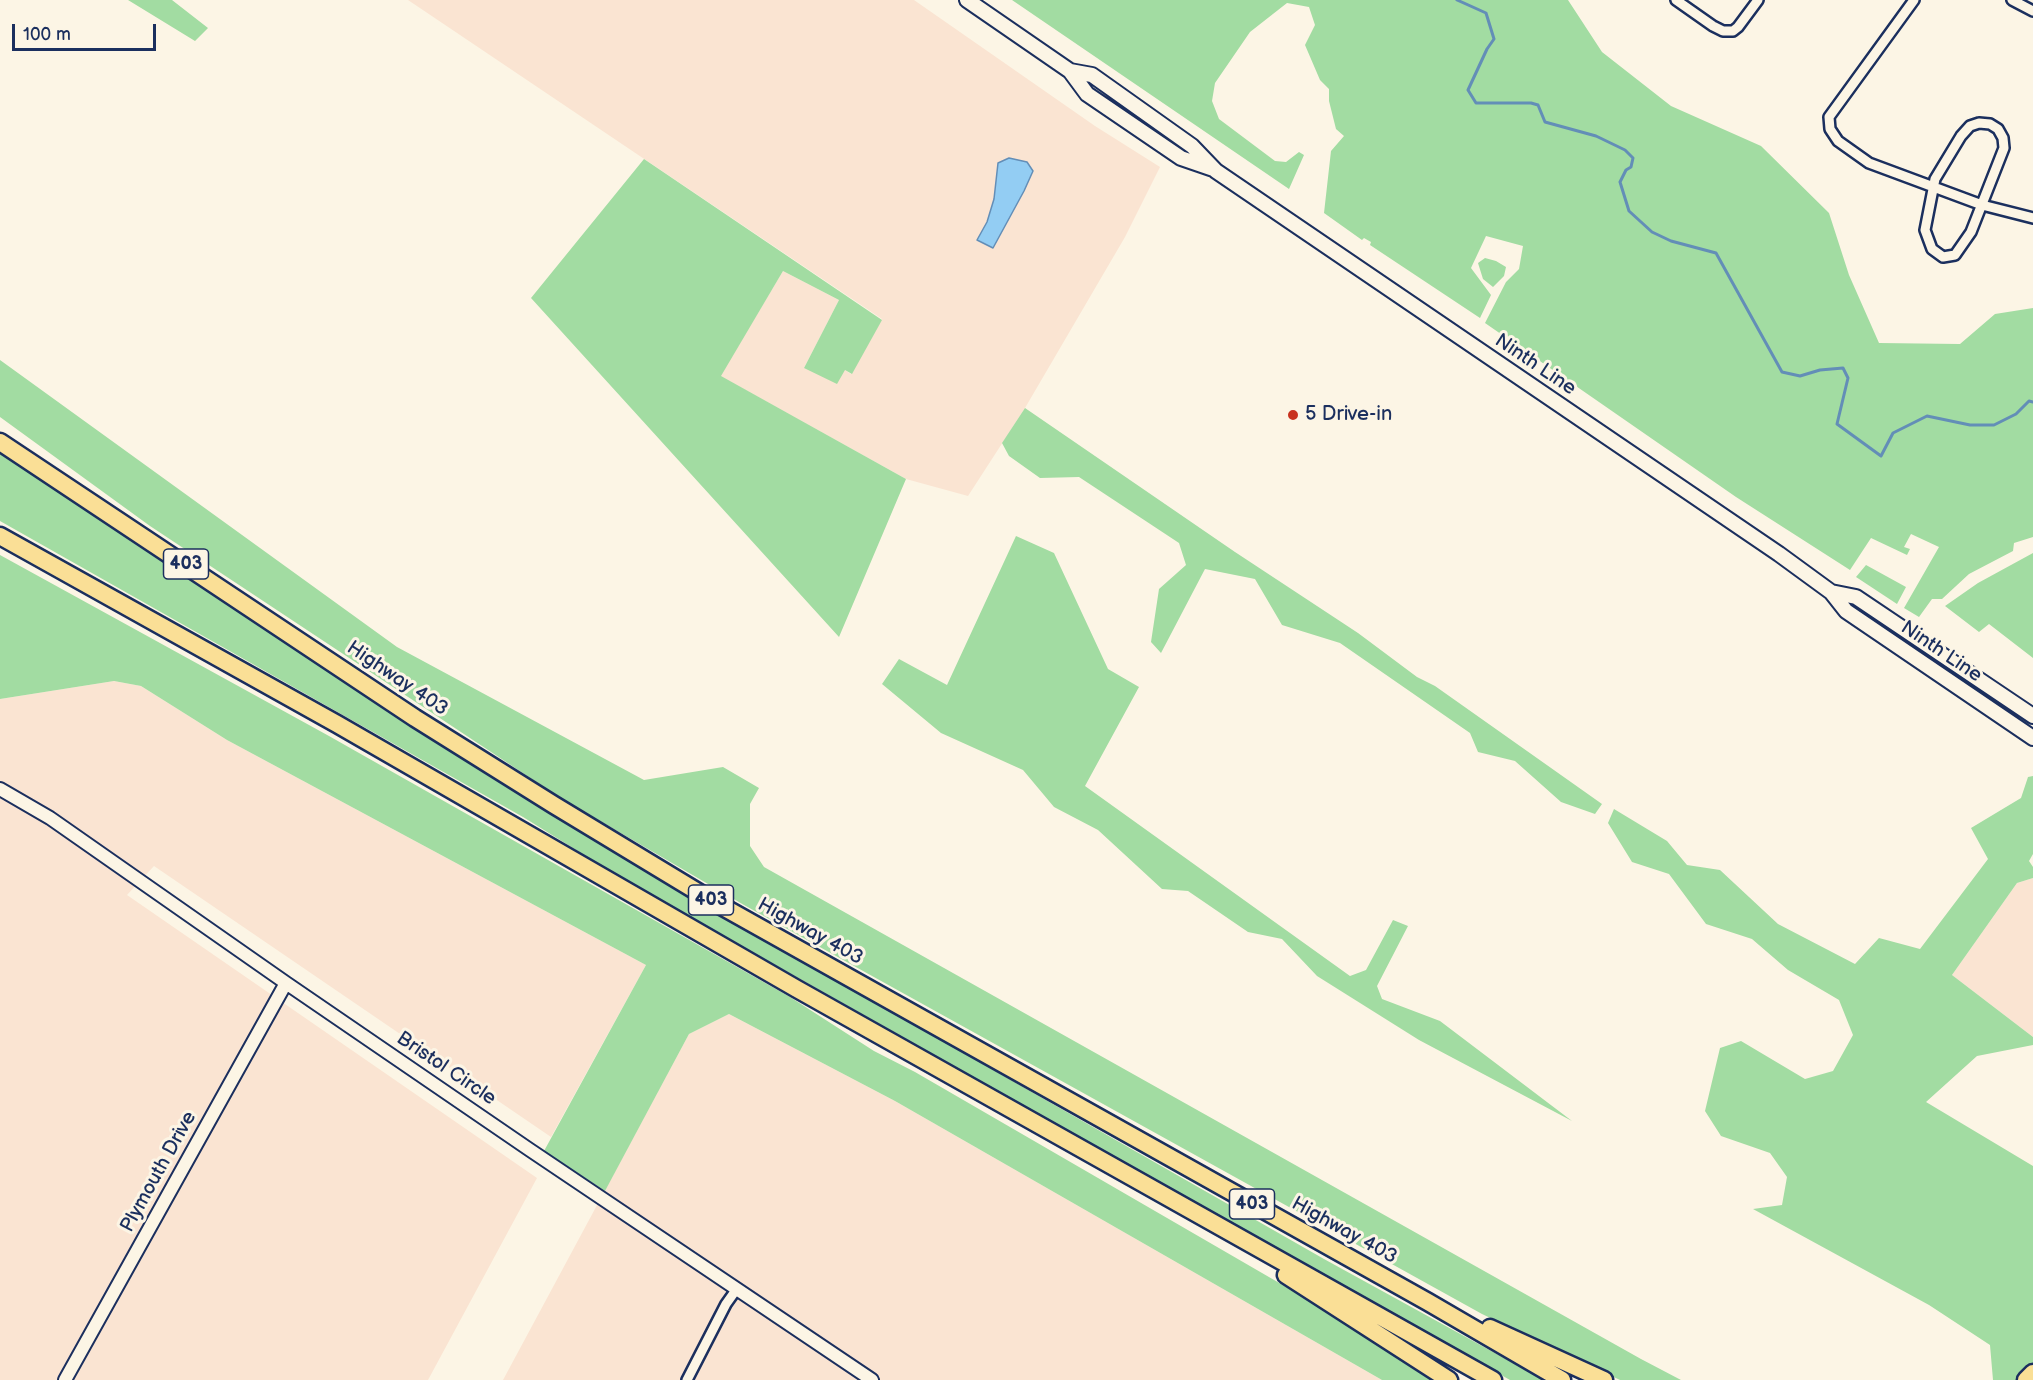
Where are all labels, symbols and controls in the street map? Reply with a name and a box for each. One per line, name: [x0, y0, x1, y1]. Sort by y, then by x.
scale bar: [15, 12, 159, 50]
text: 100 m: [23, 24, 71, 45]
street label: Ninth Line: [1490, 329, 1580, 401]
place label: 5 Drive-in: [1305, 403, 1392, 427]
marker: 5 Drive-in: [1286, 408, 1300, 422]
road number: 403: [164, 549, 208, 579]
street label: Ninth Line: [1896, 616, 1986, 688]
street label: Highway 403: [342, 636, 452, 722]
road number: 403: [688, 885, 734, 915]
street label: Highway 403: [753, 893, 867, 971]
street label: Bristol Circle: [392, 1027, 500, 1111]
street label: Plymouth Drive: [116, 1107, 202, 1237]
road number: 403: [1230, 1189, 1274, 1219]
street label: Highway 403: [1287, 1192, 1401, 1270]

